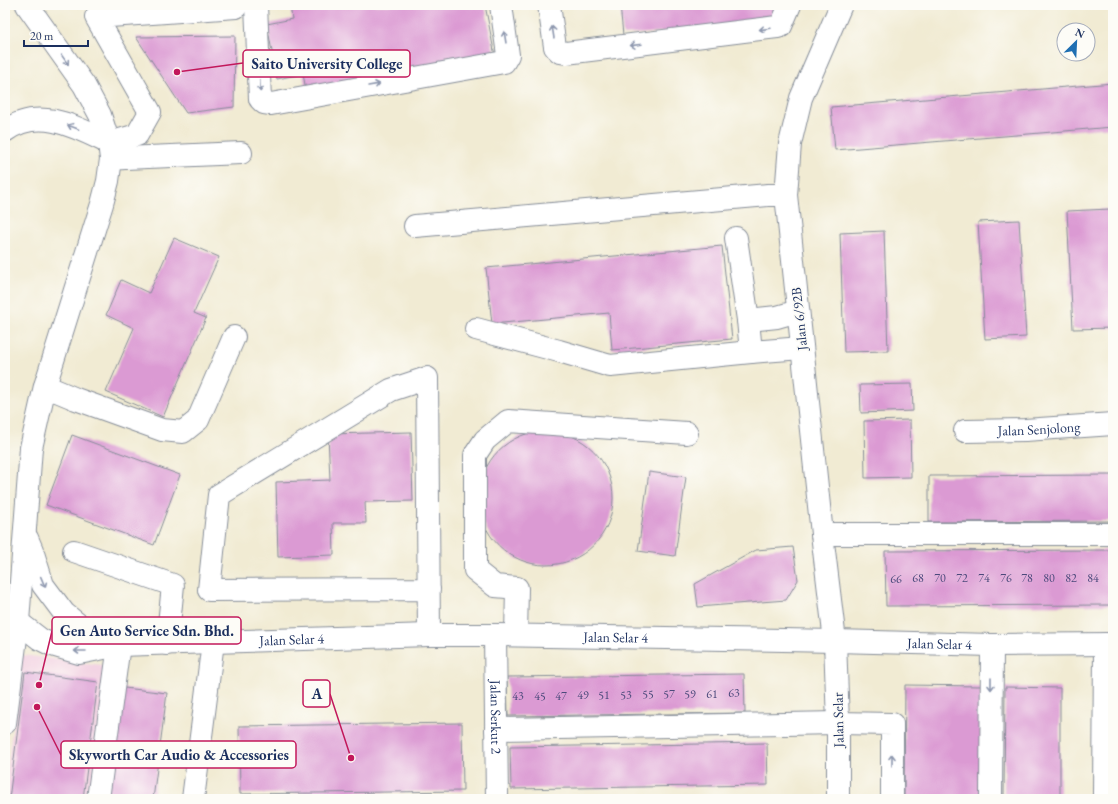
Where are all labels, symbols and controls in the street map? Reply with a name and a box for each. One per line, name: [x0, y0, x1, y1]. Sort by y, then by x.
scale bar: [24, 22, 88, 48]
north arrow: [1056, 22, 1096, 62]
one-way arrow: [759, 25, 772, 33]
text: N: [1073, 25, 1087, 41]
one-way arrow: [549, 26, 557, 39]
text: 20 m: [30, 28, 54, 44]
one-way arrow: [501, 31, 509, 44]
one-way arrow: [630, 41, 643, 48]
callout: Saito University College: [243, 50, 410, 77]
one-way arrow: [61, 54, 69, 65]
text: Saito University College: [252, 54, 402, 73]
one-way arrow: [256, 79, 263, 92]
one-way arrow: [367, 81, 380, 89]
one-way arrow: [68, 122, 80, 130]
street label: Jalan 6/92B: [787, 287, 811, 352]
street label: Jalan Senjolong: [997, 417, 1082, 439]
house number: 68: [912, 570, 924, 586]
house number: 70: [934, 570, 946, 586]
house number: 72: [956, 570, 968, 586]
house number: 74: [978, 570, 990, 586]
house number: 76: [1000, 570, 1012, 586]
house number: 78: [1021, 570, 1033, 586]
house number: 80: [1043, 570, 1055, 586]
house number: 82: [1065, 570, 1077, 586]
house number: 84: [1087, 570, 1099, 586]
house number: 66: [890, 571, 902, 587]
one-way arrow: [39, 575, 47, 587]
callout: Gen Auto Service Sdn. Bhd.: [52, 617, 241, 644]
text: Gen Auto Service Sdn. Bhd.: [60, 621, 234, 640]
street label: Jalan Selar 4: [582, 628, 648, 647]
street label: Jalan Selar 4: [258, 629, 325, 649]
street label: Jalan Selar 4: [906, 634, 972, 653]
one-way arrow: [74, 647, 87, 655]
one-way arrow: [987, 677, 995, 690]
street label: Jalan Serkut 2: [487, 679, 505, 754]
callout: A: [303, 680, 330, 707]
text: A: [311, 684, 323, 703]
house number: 63: [728, 685, 740, 701]
house number: 55: [642, 686, 654, 702]
house number: 57: [663, 686, 675, 702]
house number: 59: [684, 686, 696, 702]
house number: 61: [706, 686, 718, 702]
house number: 49: [577, 687, 589, 703]
house number: 51: [598, 687, 610, 703]
house number: 53: [620, 687, 632, 703]
house number: 43: [512, 688, 524, 704]
house number: 45: [534, 688, 546, 704]
house number: 47: [555, 688, 567, 704]
street label: Jalan Selar: [829, 692, 847, 749]
callout: Skyworth Car Audio & Accessories: [61, 741, 296, 768]
text: Skyworth Car Audio & Accessories: [69, 745, 289, 764]
one-way arrow: [888, 754, 896, 767]

